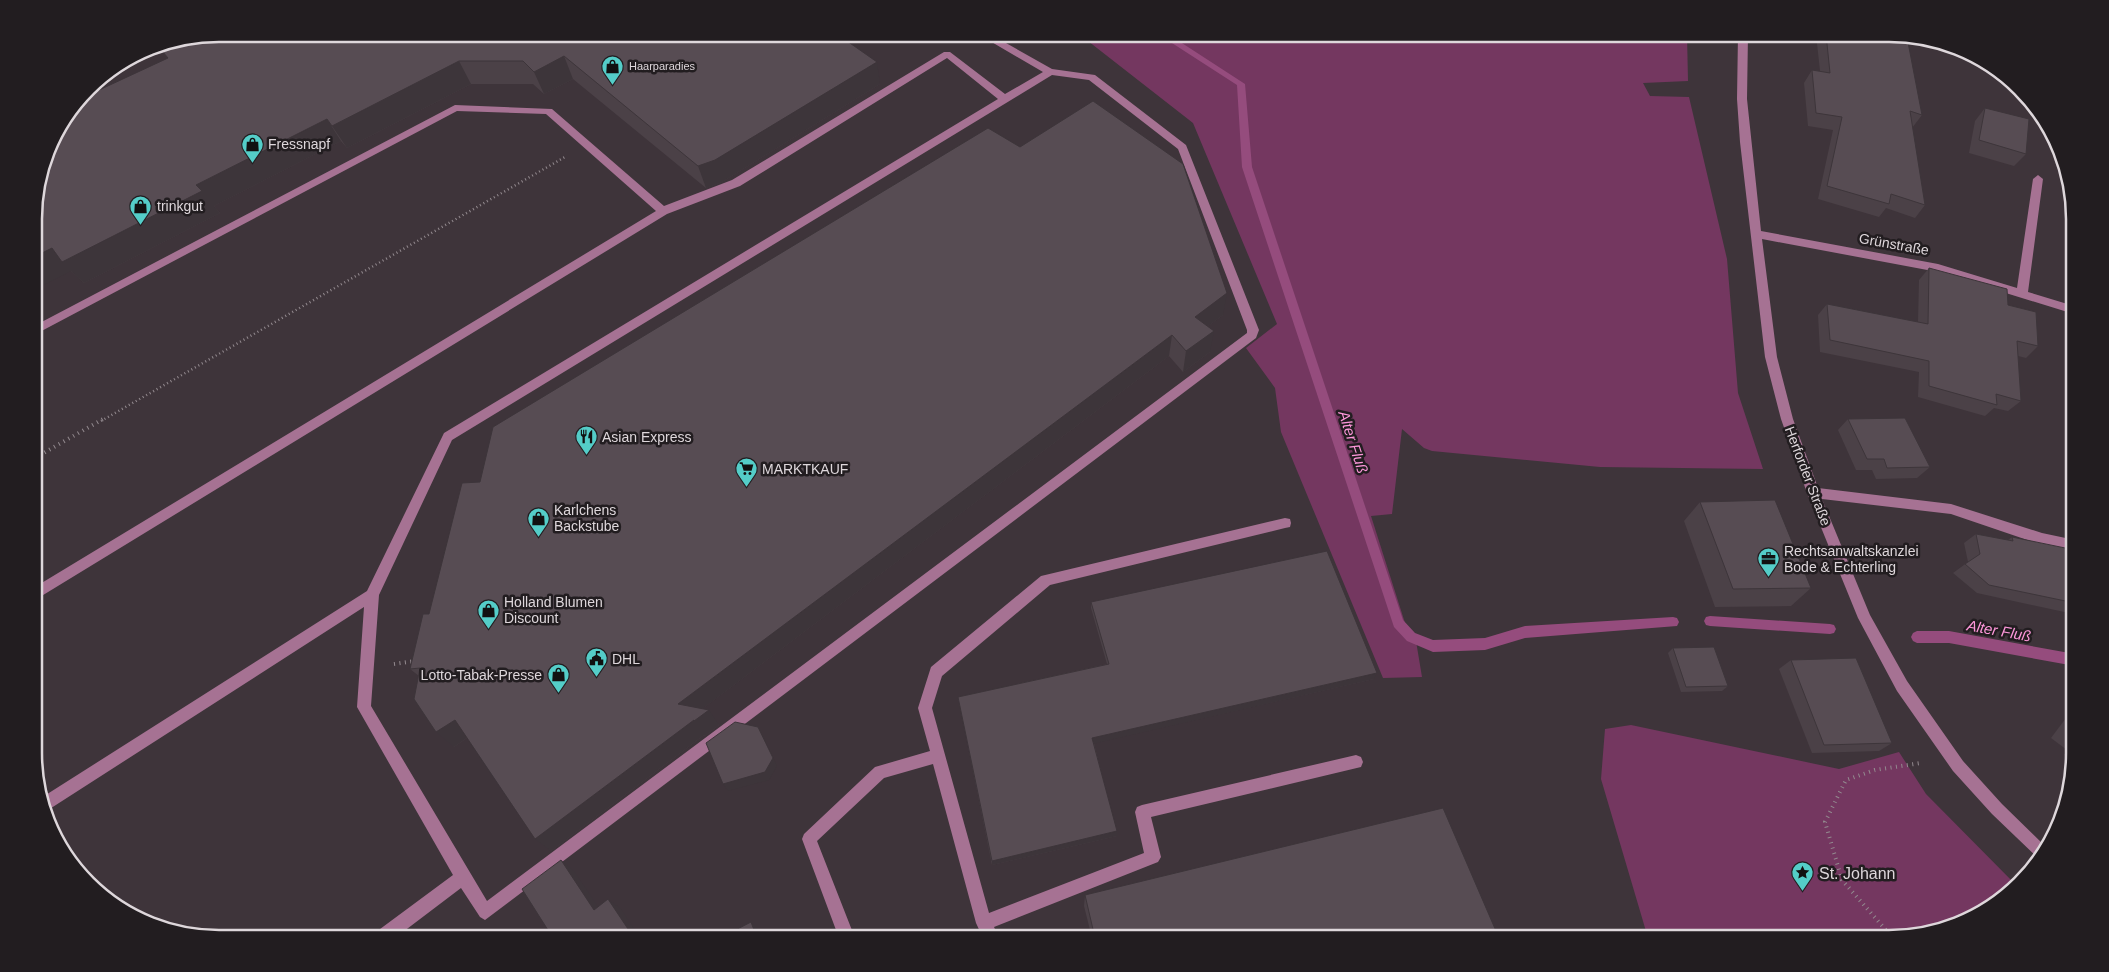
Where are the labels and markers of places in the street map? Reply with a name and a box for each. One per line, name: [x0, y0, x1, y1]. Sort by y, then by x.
shop icon: Haarparadies: [601, 54, 625, 85]
place label: Haarparadies: [629, 60, 696, 72]
shop icon: Fressnapf: [240, 132, 264, 163]
place label: Fressnapf: [268, 136, 330, 152]
shop icon: trinkgut: [129, 194, 153, 225]
place label: trinkgut: [157, 198, 203, 214]
restaurant icon: Asian Express: [574, 425, 598, 456]
place label: Asian Express: [602, 429, 691, 445]
supermarket icon: MARKTKAUF: [734, 457, 758, 488]
place label: MARKTKAUF: [762, 461, 848, 477]
place label: Karlchens Backstube: [554, 502, 620, 534]
shop icon: Karlchens Backstube: [526, 506, 550, 537]
place label: Rechtsanwaltskanzlei Bode & Echterling: [1784, 543, 1919, 575]
office icon: Rechtsanwaltskanzlei Bode & Echterling: [1756, 547, 1780, 578]
place label: Holland Blumen Discount: [504, 594, 603, 626]
shop icon: Holland Blumen Discount: [476, 598, 500, 629]
public building icon: DHL: [584, 647, 608, 678]
place label: DHL: [612, 651, 640, 667]
shop icon: Lotto-Tabak-Presse: [546, 663, 570, 694]
place label: Lotto-Tabak-Presse: [421, 667, 542, 683]
place icon: St. Johann: [1791, 861, 1815, 892]
place label: St. Johann: [1819, 865, 1896, 882]

